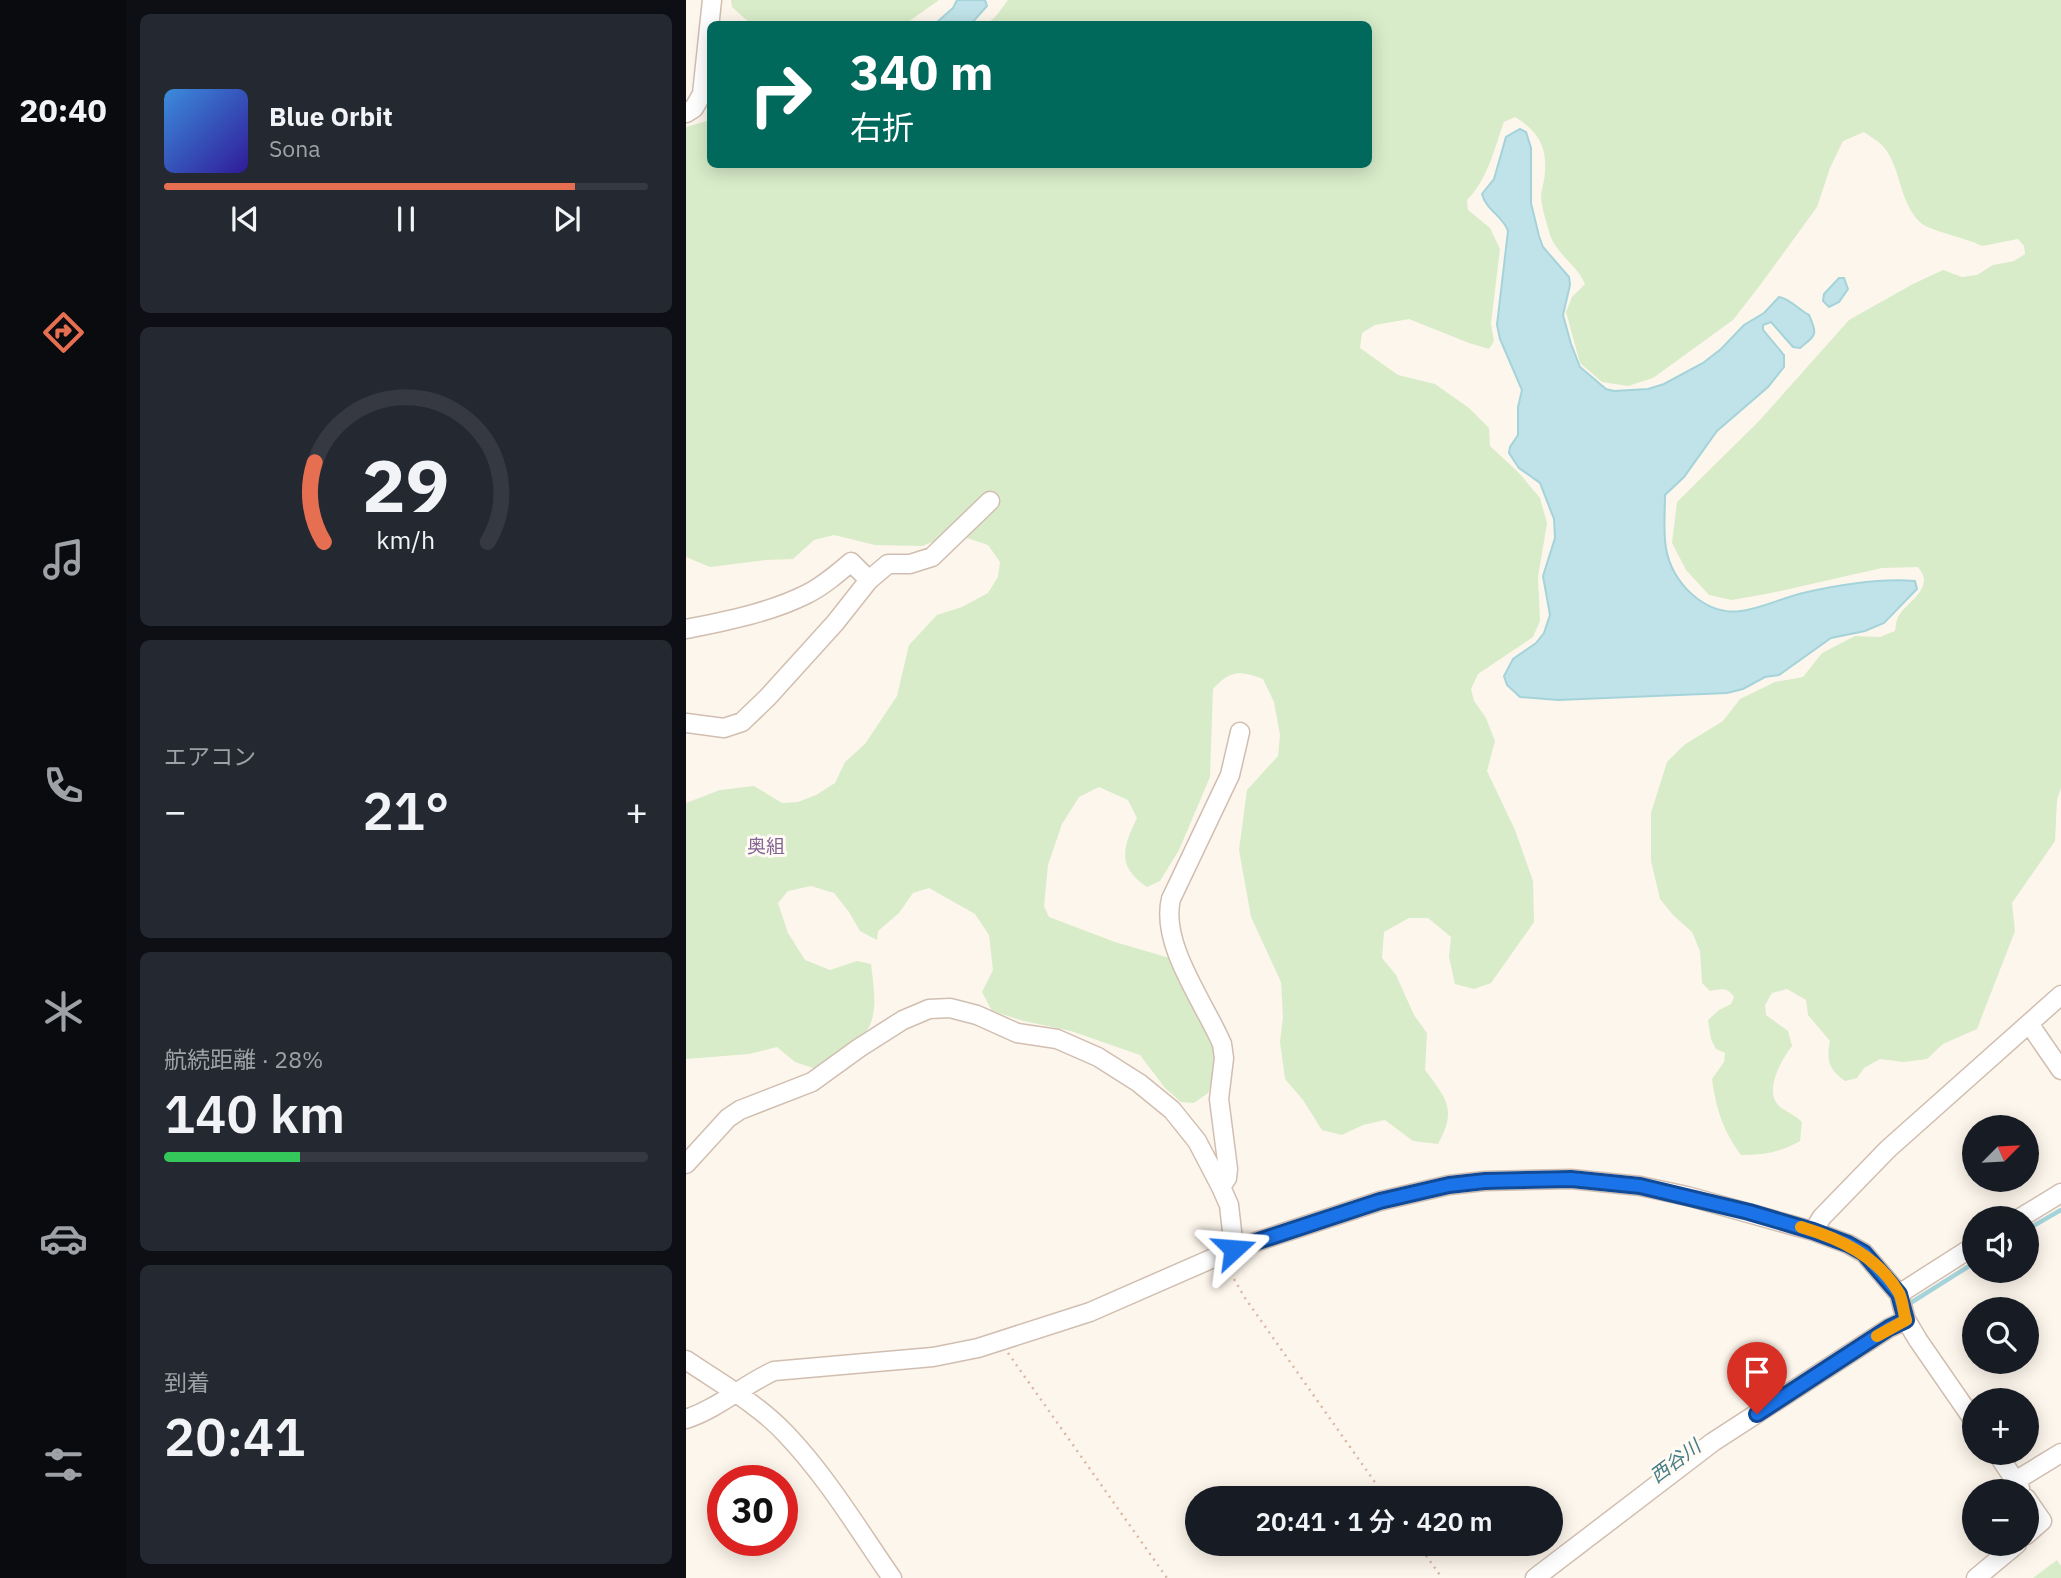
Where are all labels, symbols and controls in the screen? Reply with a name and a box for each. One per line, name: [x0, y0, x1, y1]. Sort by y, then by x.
text: 340 m: [850, 40, 994, 103]
icon: right: [735, 49, 826, 140]
text: 20:40: [19, 89, 107, 131]
text: Blue Orbit: [269, 99, 393, 133]
text: 右折: [850, 106, 914, 148]
text: Sona: [269, 133, 321, 163]
icon: previous: [226, 200, 264, 238]
icon: pause: [387, 200, 425, 238]
icon: next: [548, 200, 586, 238]
icon: directions: [39, 308, 88, 357]
text: 29: [362, 438, 450, 533]
text: km/h: [377, 523, 435, 556]
icon: music: [39, 535, 88, 584]
text: エアコン: [164, 741, 256, 771]
icon: phone: [39, 761, 88, 810]
text: 21°: [363, 777, 449, 844]
text: −: [164, 786, 187, 835]
text: +: [625, 786, 648, 835]
district label: 奥組: [747, 834, 785, 858]
icon: climate: [39, 987, 88, 1036]
text: 航続距離 · 28%: [164, 1044, 323, 1074]
text: 140 km: [164, 1080, 345, 1147]
north arrow: [1962, 1115, 2039, 1192]
map controls: [1962, 1115, 2039, 1556]
button: sound: [1962, 1206, 2039, 1283]
position arrow: [1197, 1212, 1271, 1286]
icon: car: [39, 1214, 88, 1263]
button: search: [1962, 1297, 2039, 1374]
pin: [1727, 1342, 1787, 1414]
icon: arrive: [1738, 1353, 1776, 1391]
text: 到着: [164, 1367, 210, 1397]
button: +: [1962, 1388, 2039, 1465]
text: 20:41: [164, 1403, 305, 1470]
water label: 西谷川: [1645, 1433, 1707, 1488]
icon: filters: [39, 1440, 88, 1489]
speed limit sign: 30: [707, 1465, 798, 1556]
button: −: [1962, 1479, 2039, 1556]
text: 20:41 · 1 分 · 420 m: [1255, 1504, 1493, 1538]

